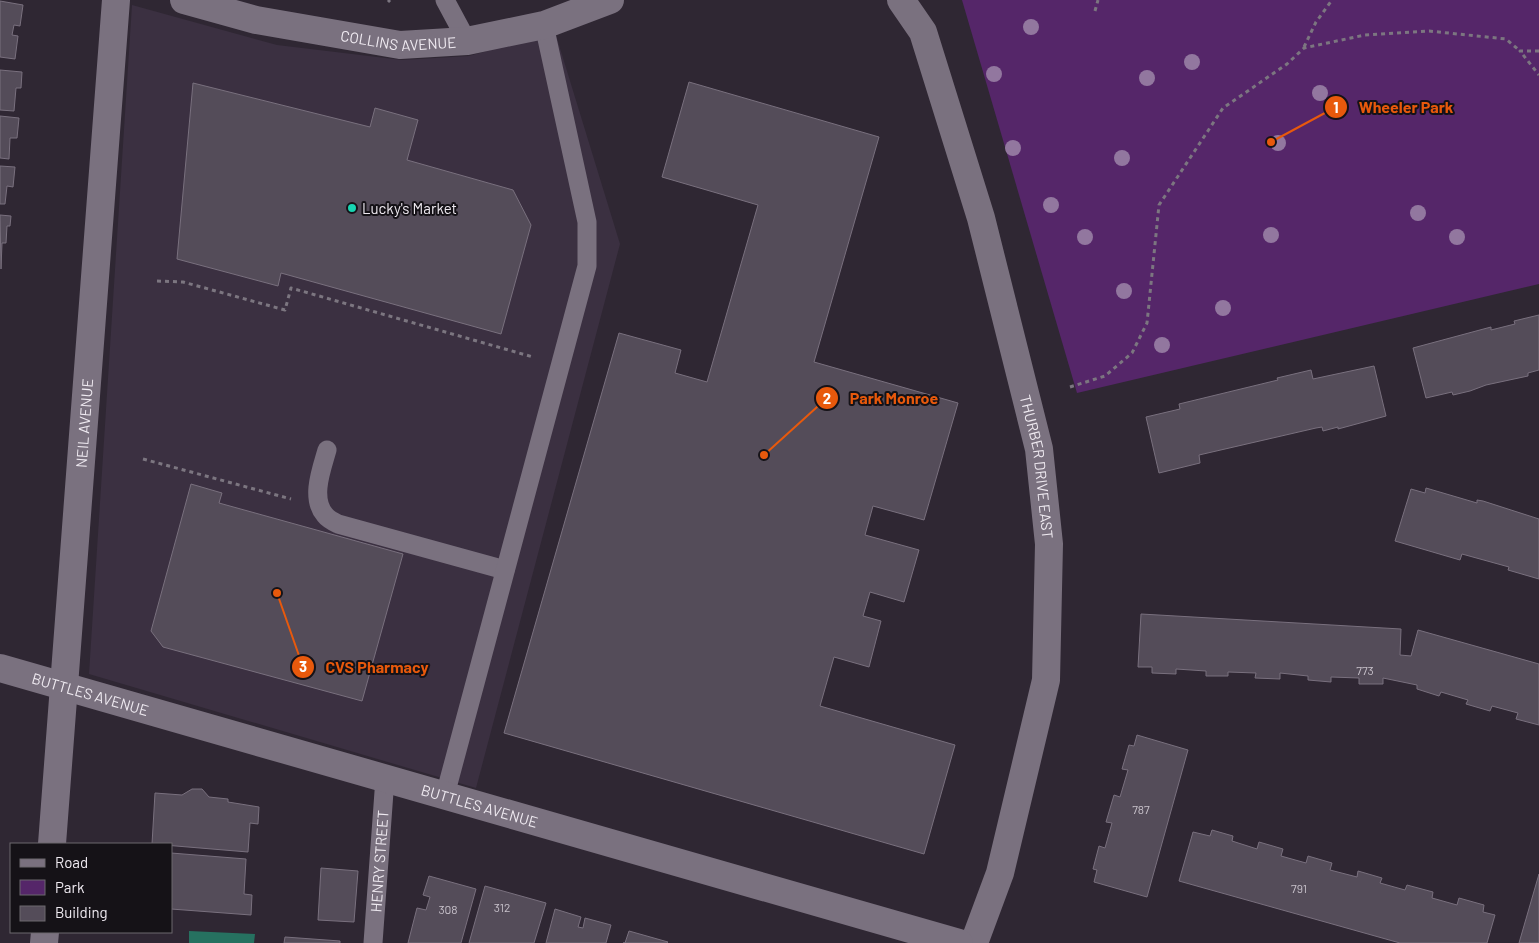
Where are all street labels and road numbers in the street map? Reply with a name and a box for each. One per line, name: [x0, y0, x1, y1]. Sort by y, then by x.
street label: COLLINS AVENUE: [339, 26, 457, 54]
street label: NEIL AVENUE: [72, 378, 96, 469]
street label: THURBER DRIVE EAST: [1017, 393, 1057, 539]
street label: BUTTLES AVENUE: [30, 669, 151, 719]
street label: BUTTLES AVENUE: [419, 780, 540, 831]
street label: HENRY STREET: [366, 809, 392, 913]

